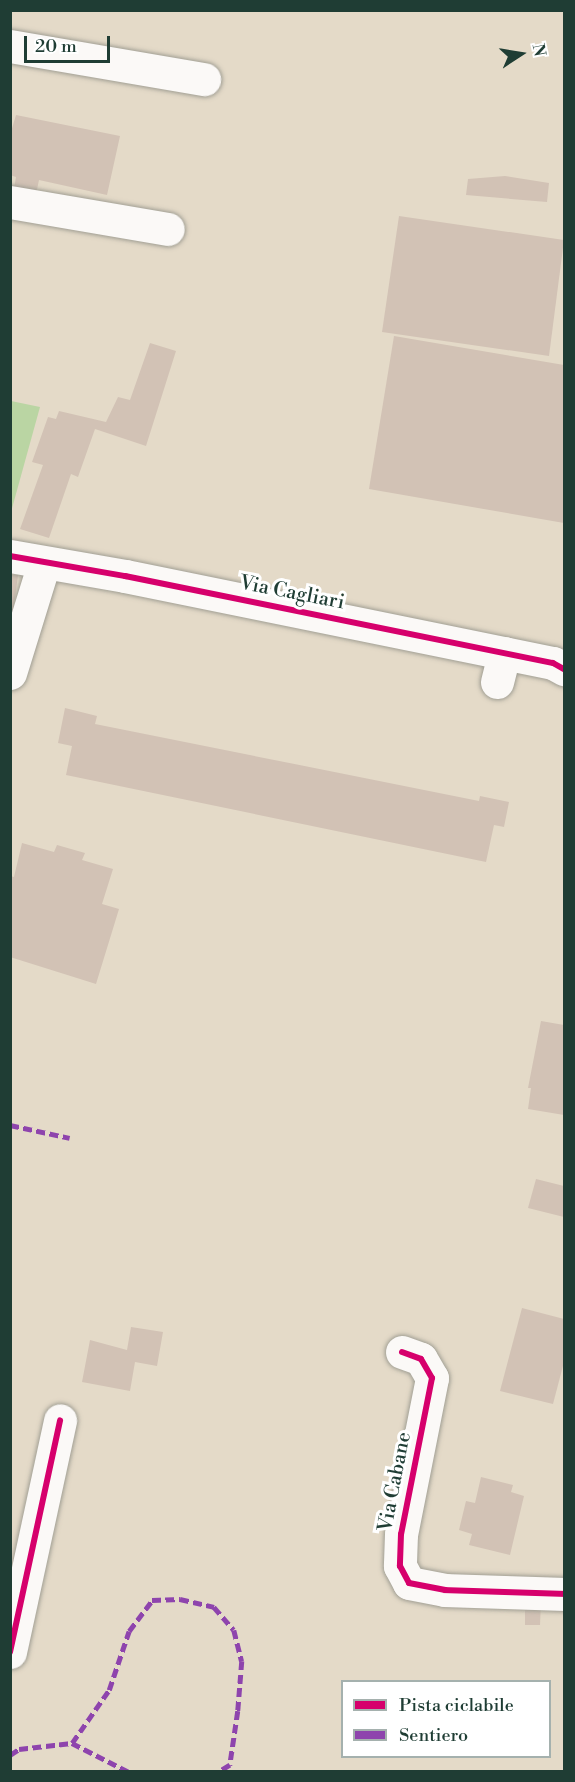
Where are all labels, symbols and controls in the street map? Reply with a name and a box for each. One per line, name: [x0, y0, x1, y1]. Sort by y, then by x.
scale bar: [27, 24, 112, 62]
north arrow: [491, 24, 551, 84]
text: 20 m: [35, 35, 77, 58]
text: N: [528, 42, 550, 59]
street label: Via Cagliari: [237, 571, 347, 615]
street label: Via Cabane: [374, 1430, 416, 1534]
legend: [341, 1680, 551, 1758]
text: Pista ciclabile: [399, 1694, 514, 1717]
text: Sentiero: [399, 1724, 468, 1747]

